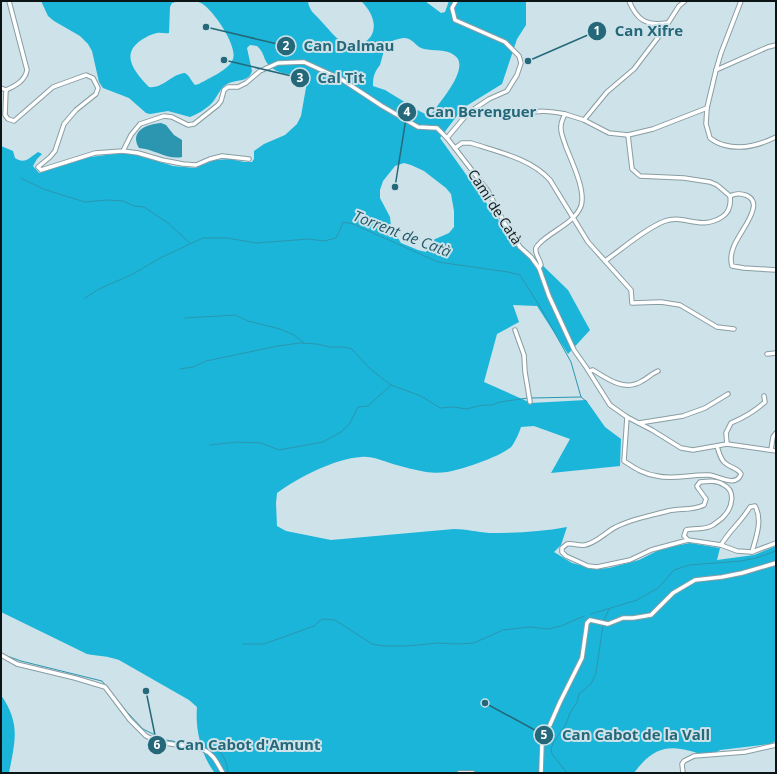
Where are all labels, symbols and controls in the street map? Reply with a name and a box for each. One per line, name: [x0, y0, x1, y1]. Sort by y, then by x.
callout: Can Xifre: [587, 18, 692, 45]
text: Can Xifre: [615, 20, 683, 40]
text: 1: [594, 22, 600, 39]
callout: Can Dalmau: [276, 32, 403, 59]
text: Can Dalmau: [304, 35, 394, 55]
text: 2: [283, 37, 290, 54]
callout: Cal Tit: [290, 64, 373, 91]
text: Cal Tit: [318, 67, 365, 87]
text: 3: [297, 69, 304, 86]
callout: Can Berenguer: [397, 98, 544, 125]
text: Can Berenguer: [426, 101, 537, 121]
text: 4: [404, 103, 411, 120]
street label: Camí de Catà: [464, 165, 527, 248]
water label: Torrent de Catà: [350, 205, 455, 261]
callout: Can Cabot de la Vall: [534, 721, 718, 748]
text: Can Cabot de la Vall: [562, 724, 710, 744]
text: 5: [541, 726, 548, 743]
callout: Can Cabot d'Amunt: [147, 732, 328, 759]
text: Can Cabot d'Amunt: [176, 734, 321, 754]
text: 6: [154, 736, 161, 753]

